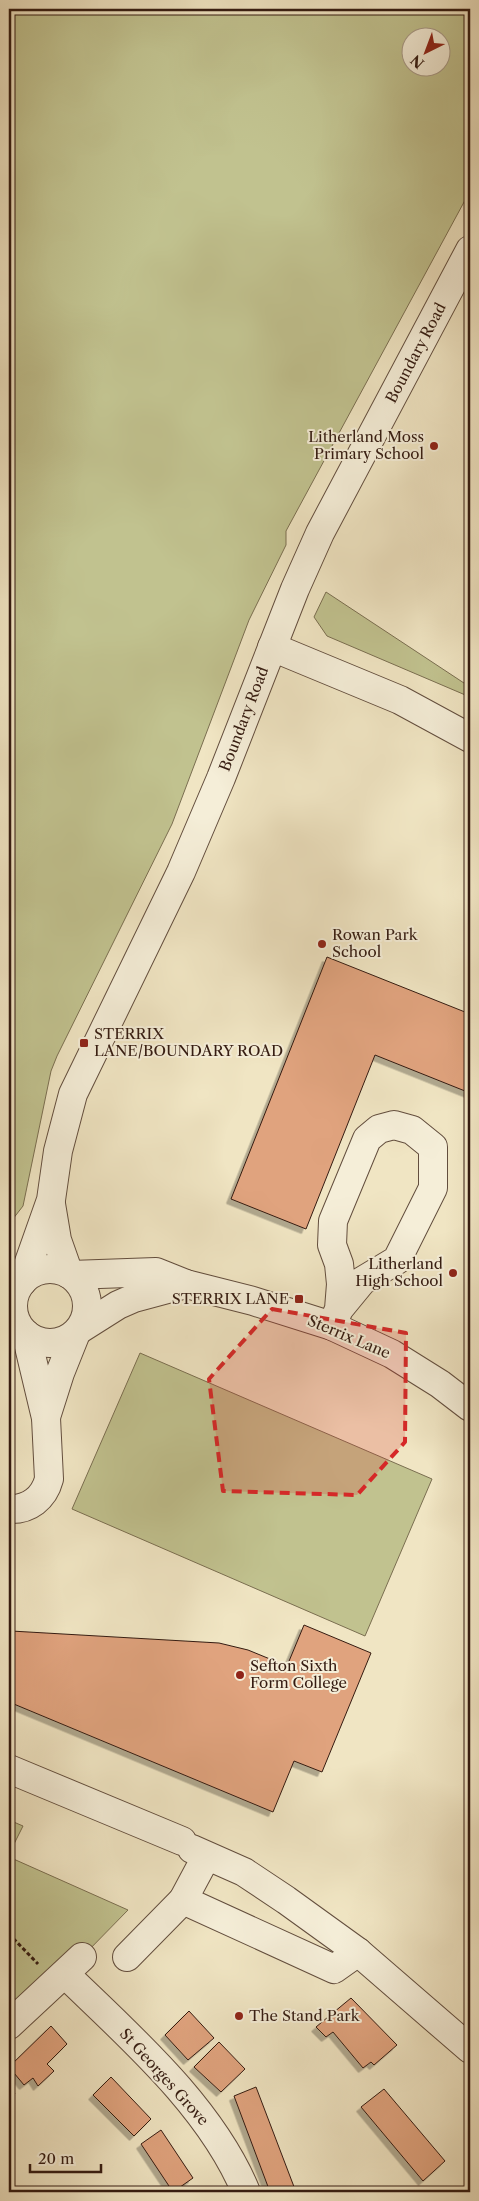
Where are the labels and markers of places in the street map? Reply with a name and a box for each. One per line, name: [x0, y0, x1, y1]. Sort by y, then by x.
place label: Litherland Moss Primary School: [308, 427, 425, 463]
marker: Litherland Moss Primary School: [428, 440, 440, 452]
place label: Rowan Park School: [332, 925, 419, 961]
marker: Rowan Park School: [316, 938, 328, 950]
place label: STERRIX LANE/BOUNDARY ROAD: [94, 1024, 283, 1060]
marker: STERRIX LANE/BOUNDARY ROAD: [78, 1037, 90, 1049]
place label: Litherland High School: [355, 1254, 444, 1290]
marker: Litherland High School: [447, 1267, 459, 1279]
place label: STERRIX LANE: [172, 1289, 289, 1308]
marker: STERRIX LANE: [293, 1293, 305, 1305]
place label: Sefton Sixth Form College: [250, 1656, 347, 1692]
marker: Sefton Sixth Form College: [234, 1669, 246, 1681]
place label: The Stand Park: [249, 2006, 361, 2025]
marker: The Stand Park: [233, 2010, 245, 2022]

